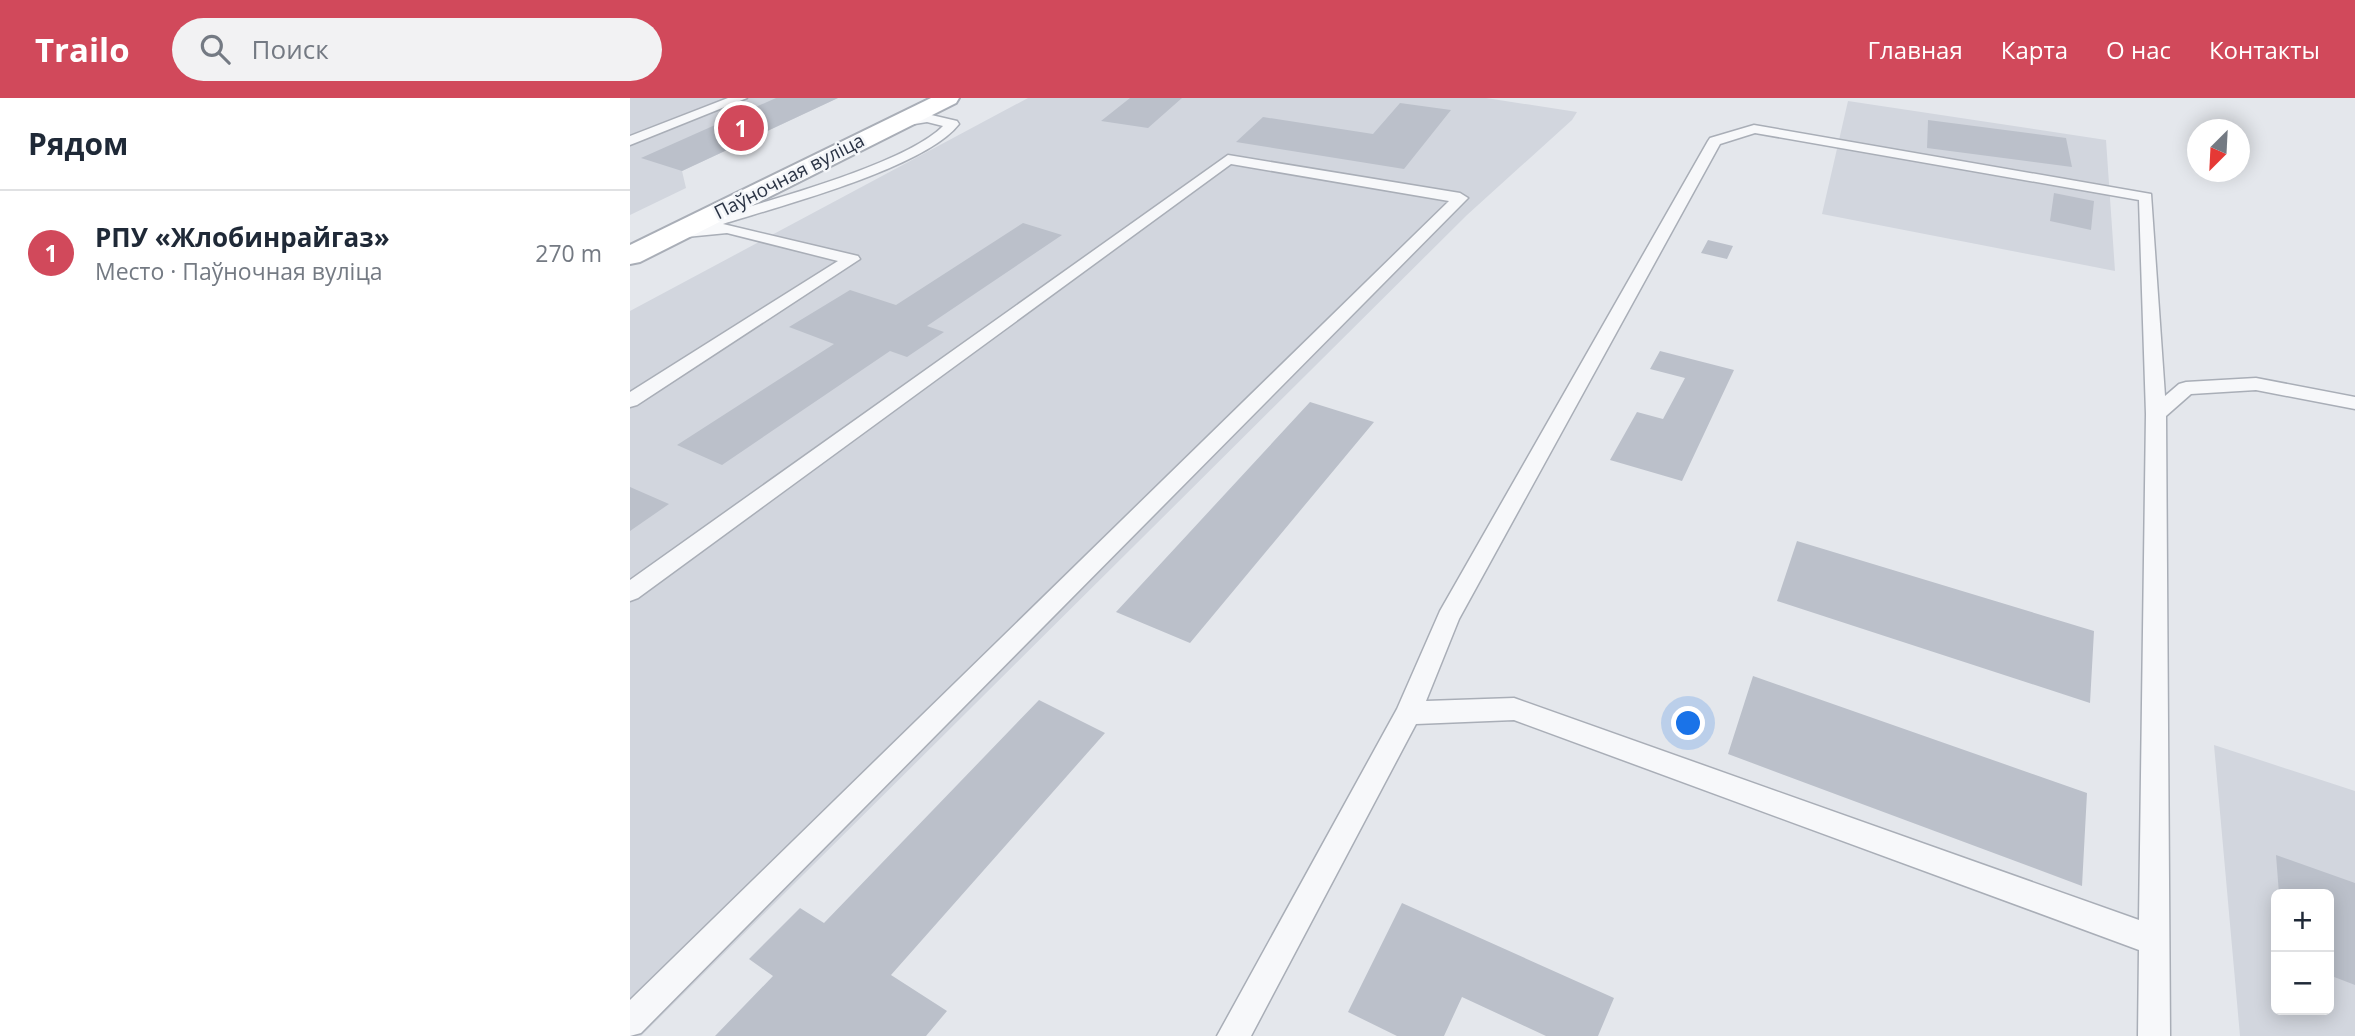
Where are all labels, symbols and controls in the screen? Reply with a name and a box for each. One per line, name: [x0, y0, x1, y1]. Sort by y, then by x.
search box: [172, 18, 662, 81]
text: Trailo: [35, 27, 130, 72]
icon: search: [196, 30, 234, 68]
text: Поиск: [252, 31, 329, 67]
text: Главная: [1868, 33, 1963, 66]
text: Карта: [2001, 33, 2068, 66]
text: О нас: [2106, 33, 2171, 66]
text: Контакты: [2209, 33, 2320, 66]
pin: 1: [718, 102, 764, 154]
north arrow: [2187, 119, 2250, 182]
text: Рядом: [28, 123, 128, 164]
street label: Паўночная вуліца: [709, 127, 869, 225]
text: РПУ «Жлобинрайгаз»: [95, 219, 390, 255]
text: 1: [44, 237, 58, 269]
text: 270 m: [535, 237, 602, 269]
text: Место · Паўночная вуліца: [95, 255, 383, 287]
your location: [1671, 706, 1705, 740]
map controls: [2271, 889, 2334, 1015]
button: +: [2271, 889, 2334, 952]
button: −: [2271, 952, 2334, 1015]

